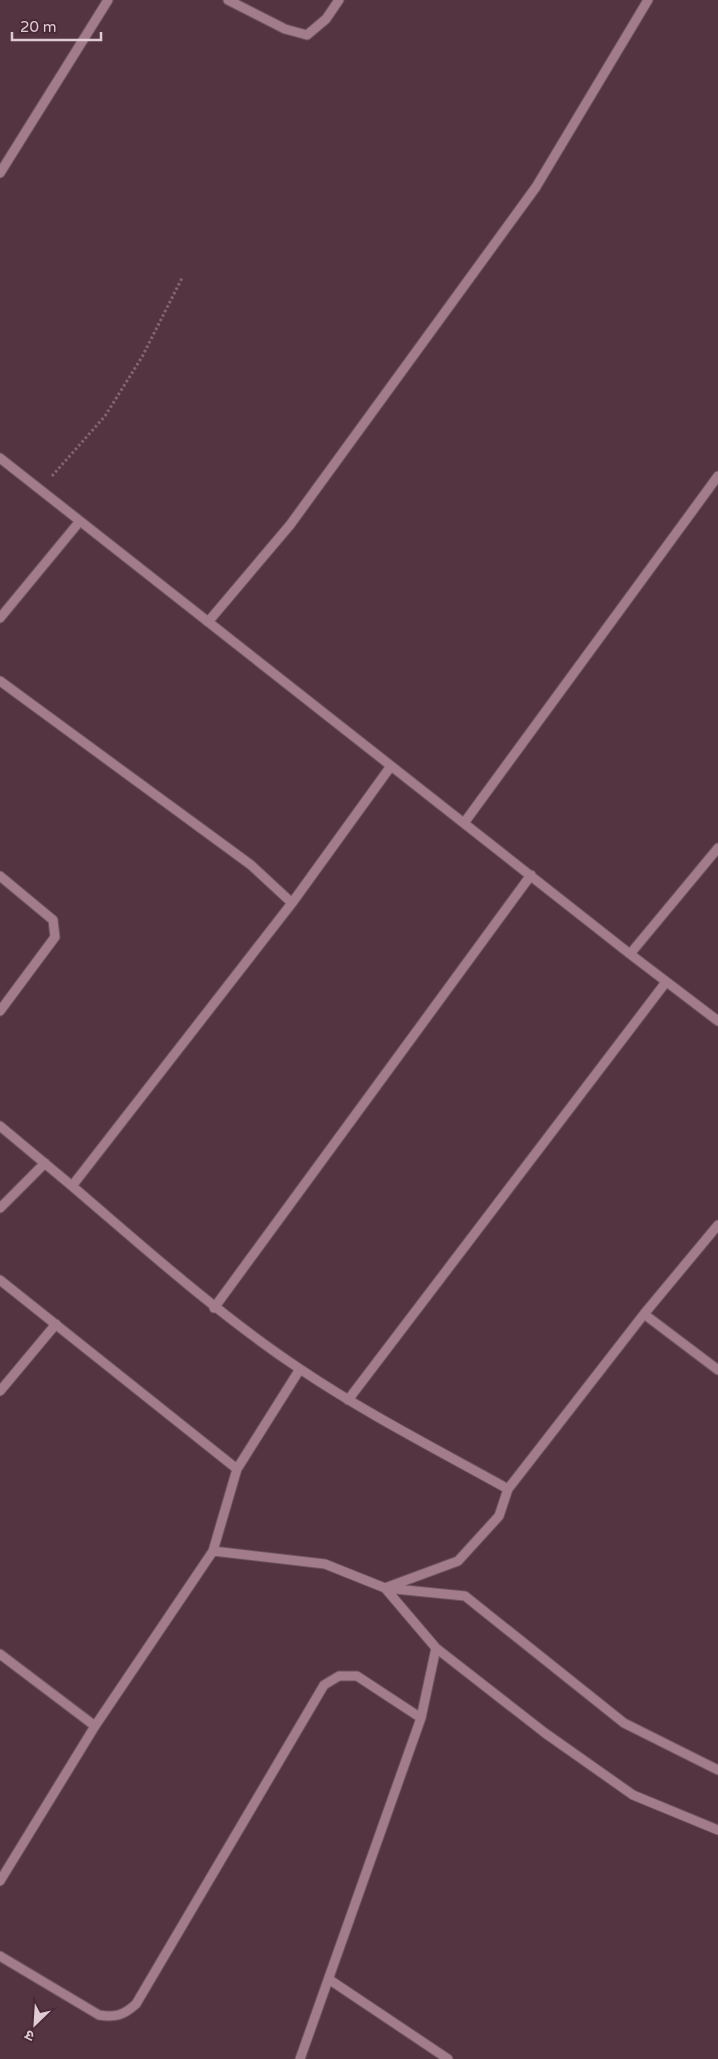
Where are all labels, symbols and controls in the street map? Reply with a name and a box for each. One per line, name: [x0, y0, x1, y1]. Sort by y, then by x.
scale bar: [12, 10, 101, 42]
text: 20 m: [20, 18, 57, 36]
north arrow: [10, 1999, 60, 2049]
text: उ: [22, 2026, 37, 2045]

